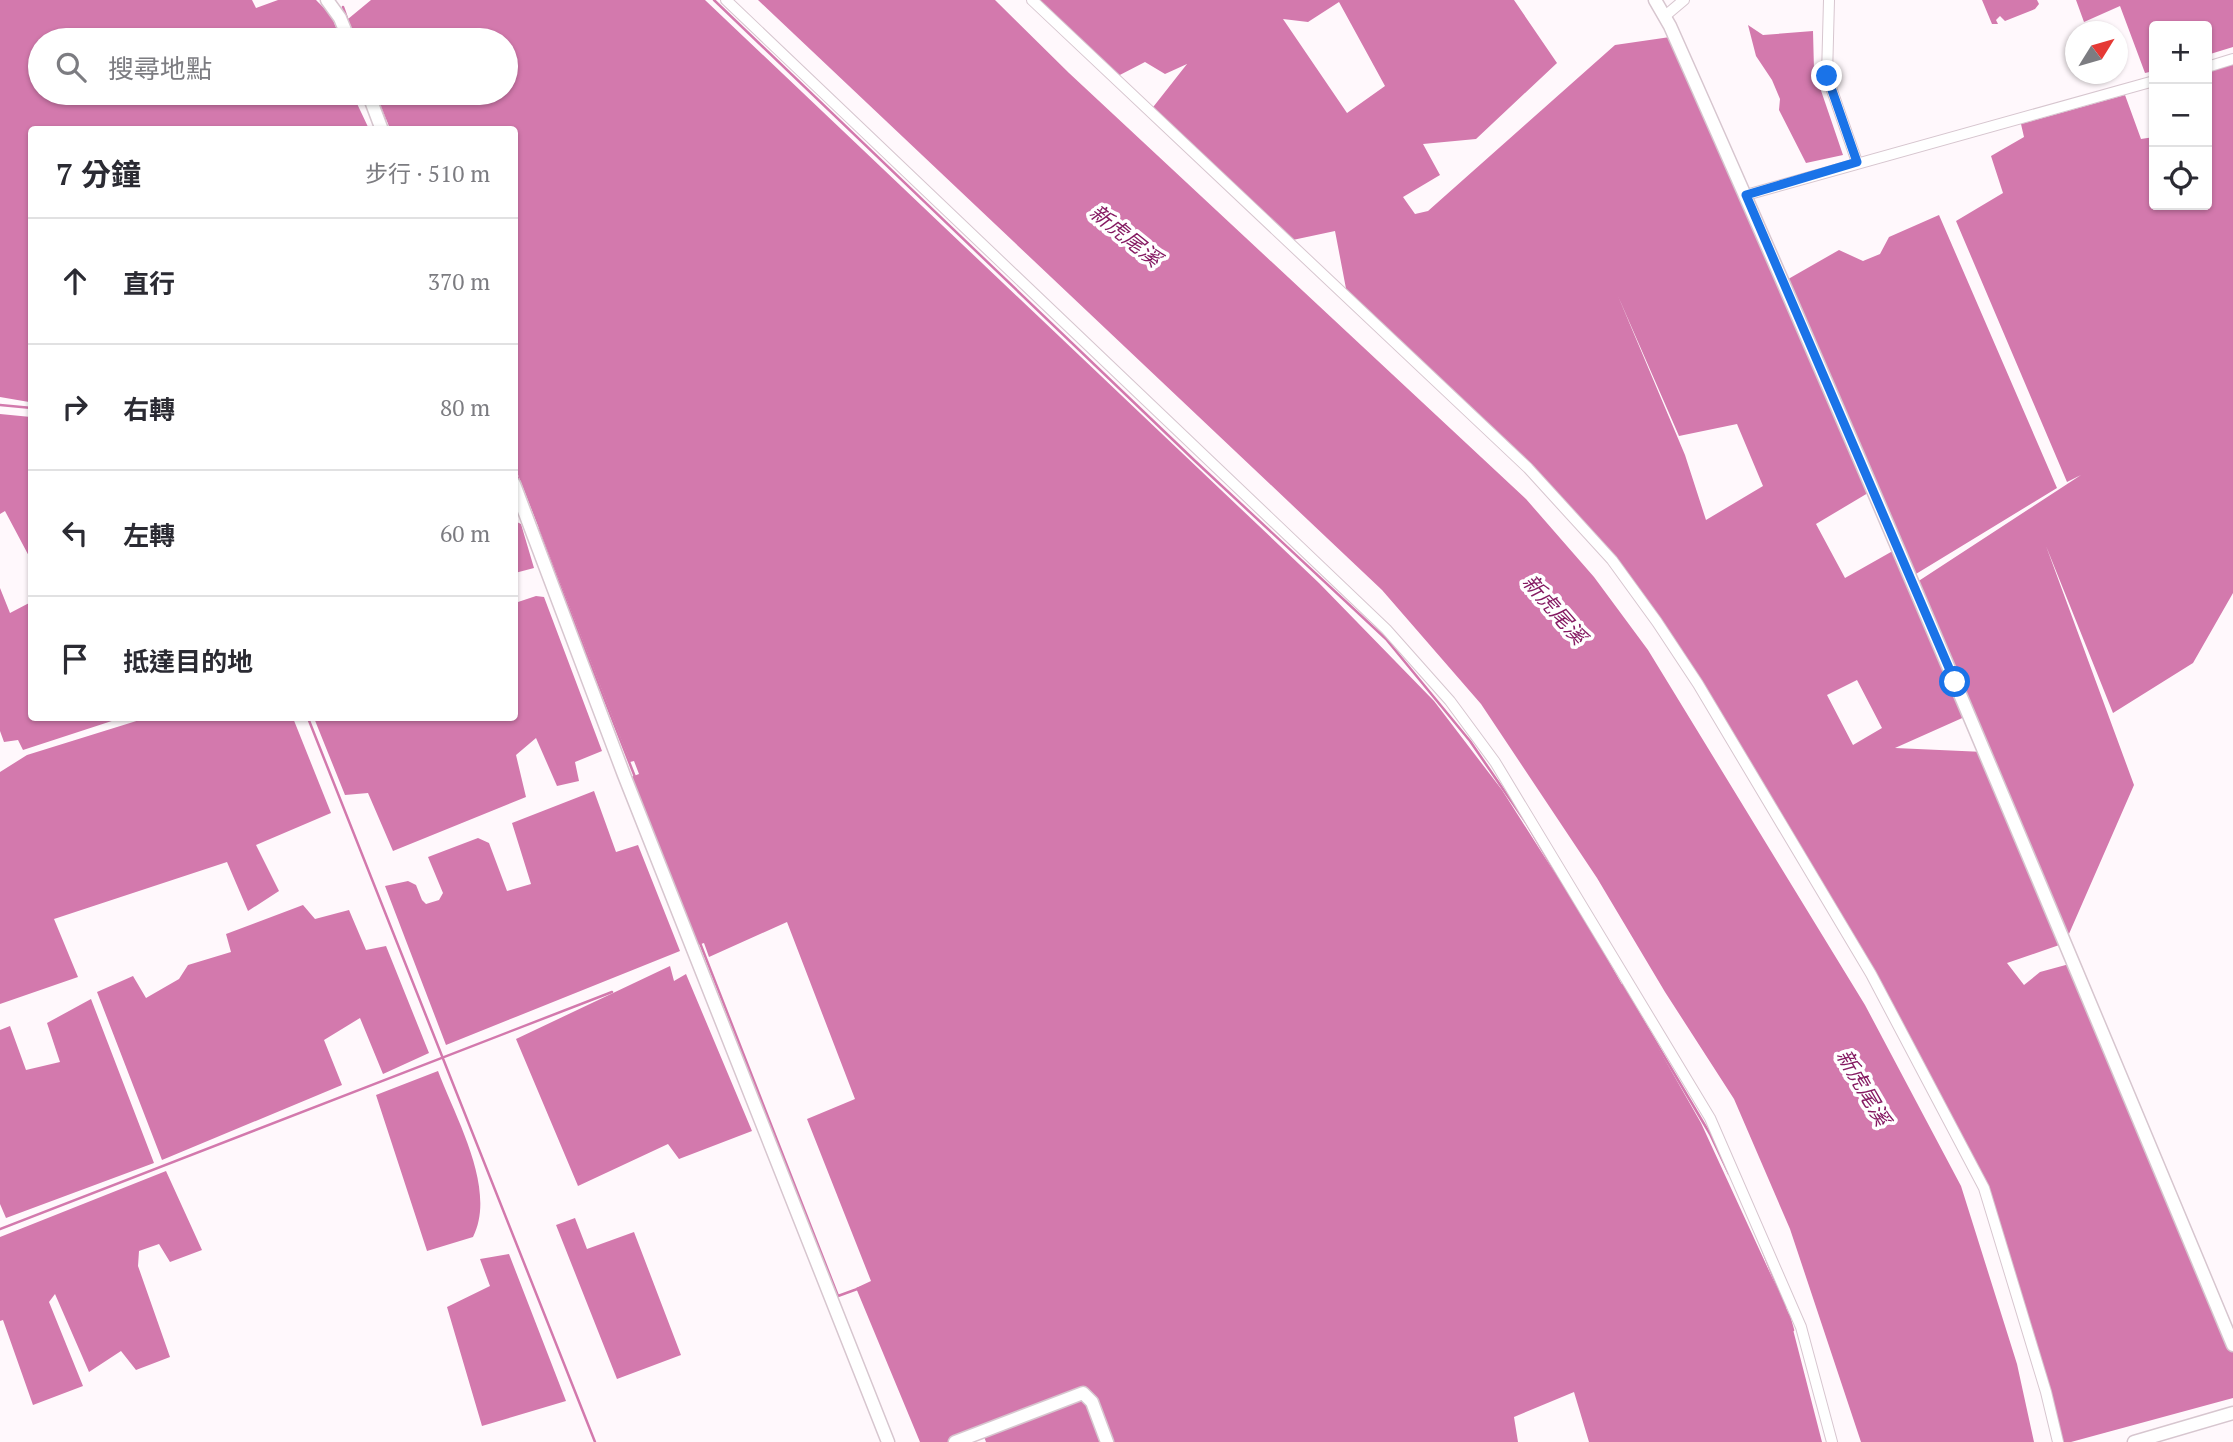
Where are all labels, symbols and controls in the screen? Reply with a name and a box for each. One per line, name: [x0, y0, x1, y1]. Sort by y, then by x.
north arrow: [2065, 21, 2128, 84]
map controls: [2149, 21, 2212, 210]
button: +: [2149, 21, 2212, 84]
search box: [28, 28, 518, 105]
icon: search: [52, 48, 90, 86]
text: 搜尋地點: [108, 51, 212, 85]
route end: [1811, 60, 1842, 91]
button: −: [2149, 84, 2212, 147]
button: locate: [2149, 147, 2212, 210]
text: 7 分鐘: [56, 154, 141, 194]
text: 步行 · 510 m: [365, 158, 490, 189]
water label: 新虎尾溪: [1085, 198, 1170, 274]
icon: ahead: [56, 262, 94, 300]
text: 直行: [123, 266, 175, 300]
text: 370 m: [428, 266, 490, 297]
icon: right: [56, 388, 94, 426]
text: 右轉: [123, 392, 175, 426]
text: 80 m: [440, 392, 490, 423]
icon: left: [56, 514, 94, 552]
text: 左轉: [123, 518, 175, 552]
text: 60 m: [440, 518, 490, 549]
water label: 新虎尾溪: [1517, 568, 1595, 652]
icon: arrive: [56, 640, 94, 678]
text: 抵達目的地: [123, 644, 253, 678]
route start: [1939, 666, 1970, 697]
water label: 新虎尾溪: [1831, 1044, 1899, 1133]

